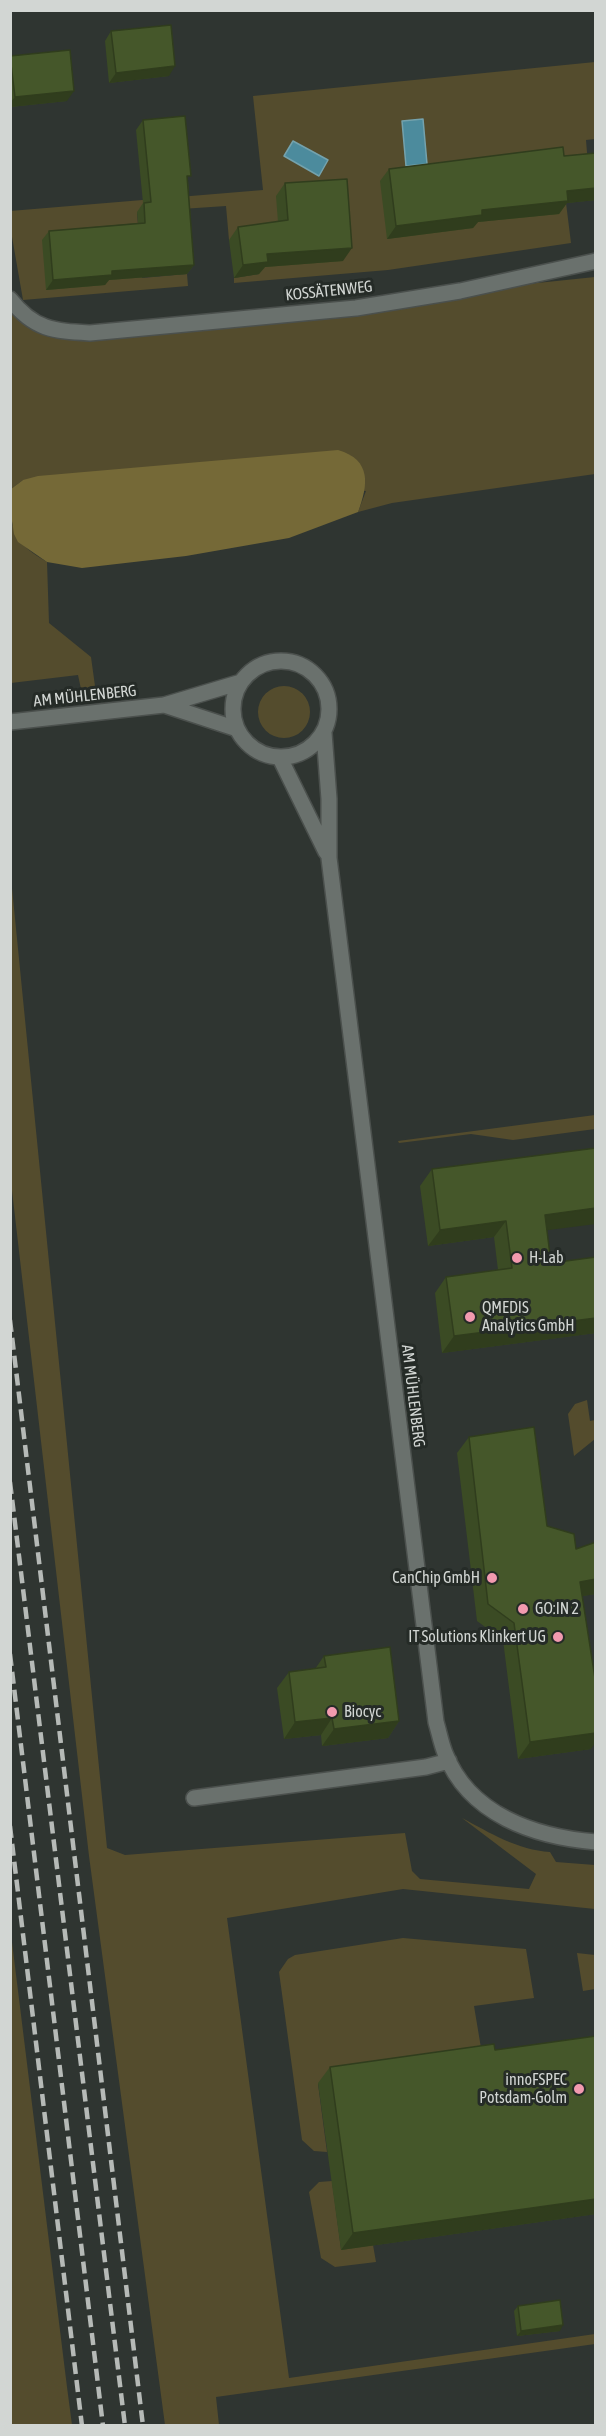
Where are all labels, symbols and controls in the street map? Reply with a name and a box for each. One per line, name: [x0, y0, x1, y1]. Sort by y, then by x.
street label: KOSSÄTENWEG: [284, 277, 374, 305]
street label: AM MÜHLENBERG: [33, 681, 137, 711]
place label: H-Lab: [529, 1248, 564, 1268]
marker: H-Lab: [510, 1251, 524, 1265]
place label: QMEDIS Analytics GmbH: [482, 1298, 575, 1336]
marker: QMEDIS Analytics GmbH: [463, 1310, 477, 1324]
street label: AM MÜHLENBERG: [397, 1344, 429, 1448]
place label: CanChip GmbH: [392, 1568, 480, 1588]
marker: CanChip GmbH: [485, 1571, 499, 1585]
place label: GO:IN 2: [535, 1599, 579, 1619]
marker: GO:IN 2: [516, 1602, 530, 1616]
place label: IT Solutions Klinkert UG: [408, 1627, 546, 1647]
marker: IT Solutions Klinkert UG: [551, 1630, 565, 1644]
place label: Biocyc: [344, 1702, 381, 1722]
marker: Biocyc: [325, 1705, 339, 1719]
place label: innoFSPEC Potsdam-Golm: [479, 2070, 567, 2108]
marker: innoFSPEC Potsdam-Golm: [572, 2082, 586, 2096]

